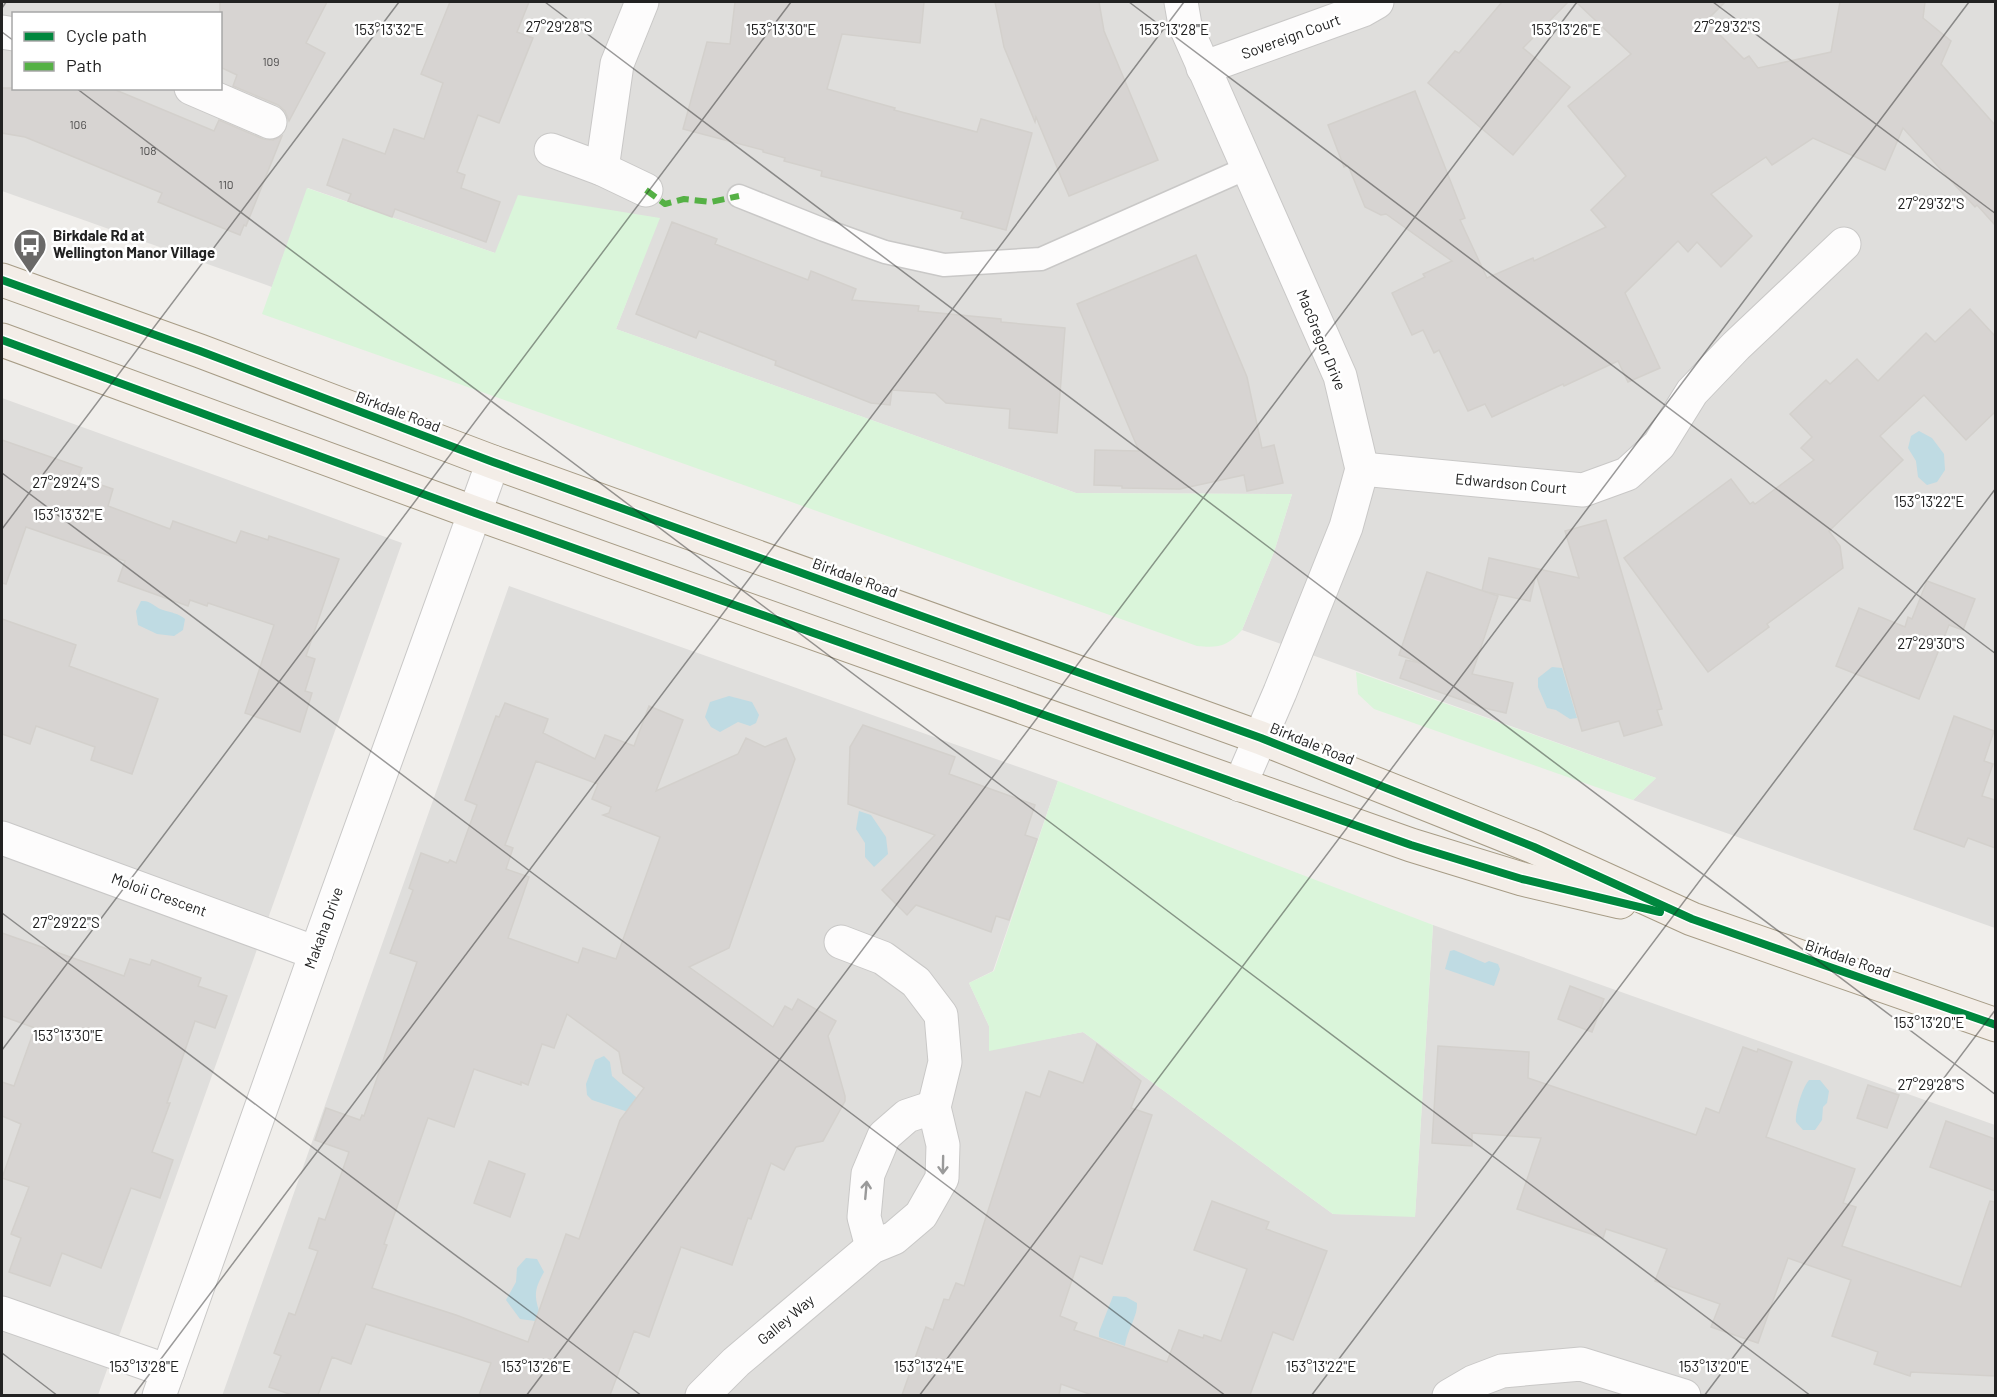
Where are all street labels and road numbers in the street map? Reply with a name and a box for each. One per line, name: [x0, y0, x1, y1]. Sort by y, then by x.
street label: Sovereign Court: [1239, 10, 1343, 62]
street label: MacGregor Drive: [1294, 287, 1350, 393]
street label: Birkdale Road: [353, 387, 443, 435]
street label: Edwardson Court: [1454, 469, 1568, 497]
street label: Birkdale Road: [810, 553, 900, 601]
street label: Birkdale Road: [1268, 718, 1357, 768]
street label: Moloii Crescent: [109, 868, 209, 920]
street label: Makaha Drive: [300, 884, 346, 971]
street label: Birkdale Road: [1803, 935, 1894, 981]
street label: Galley Way: [753, 1290, 817, 1348]

